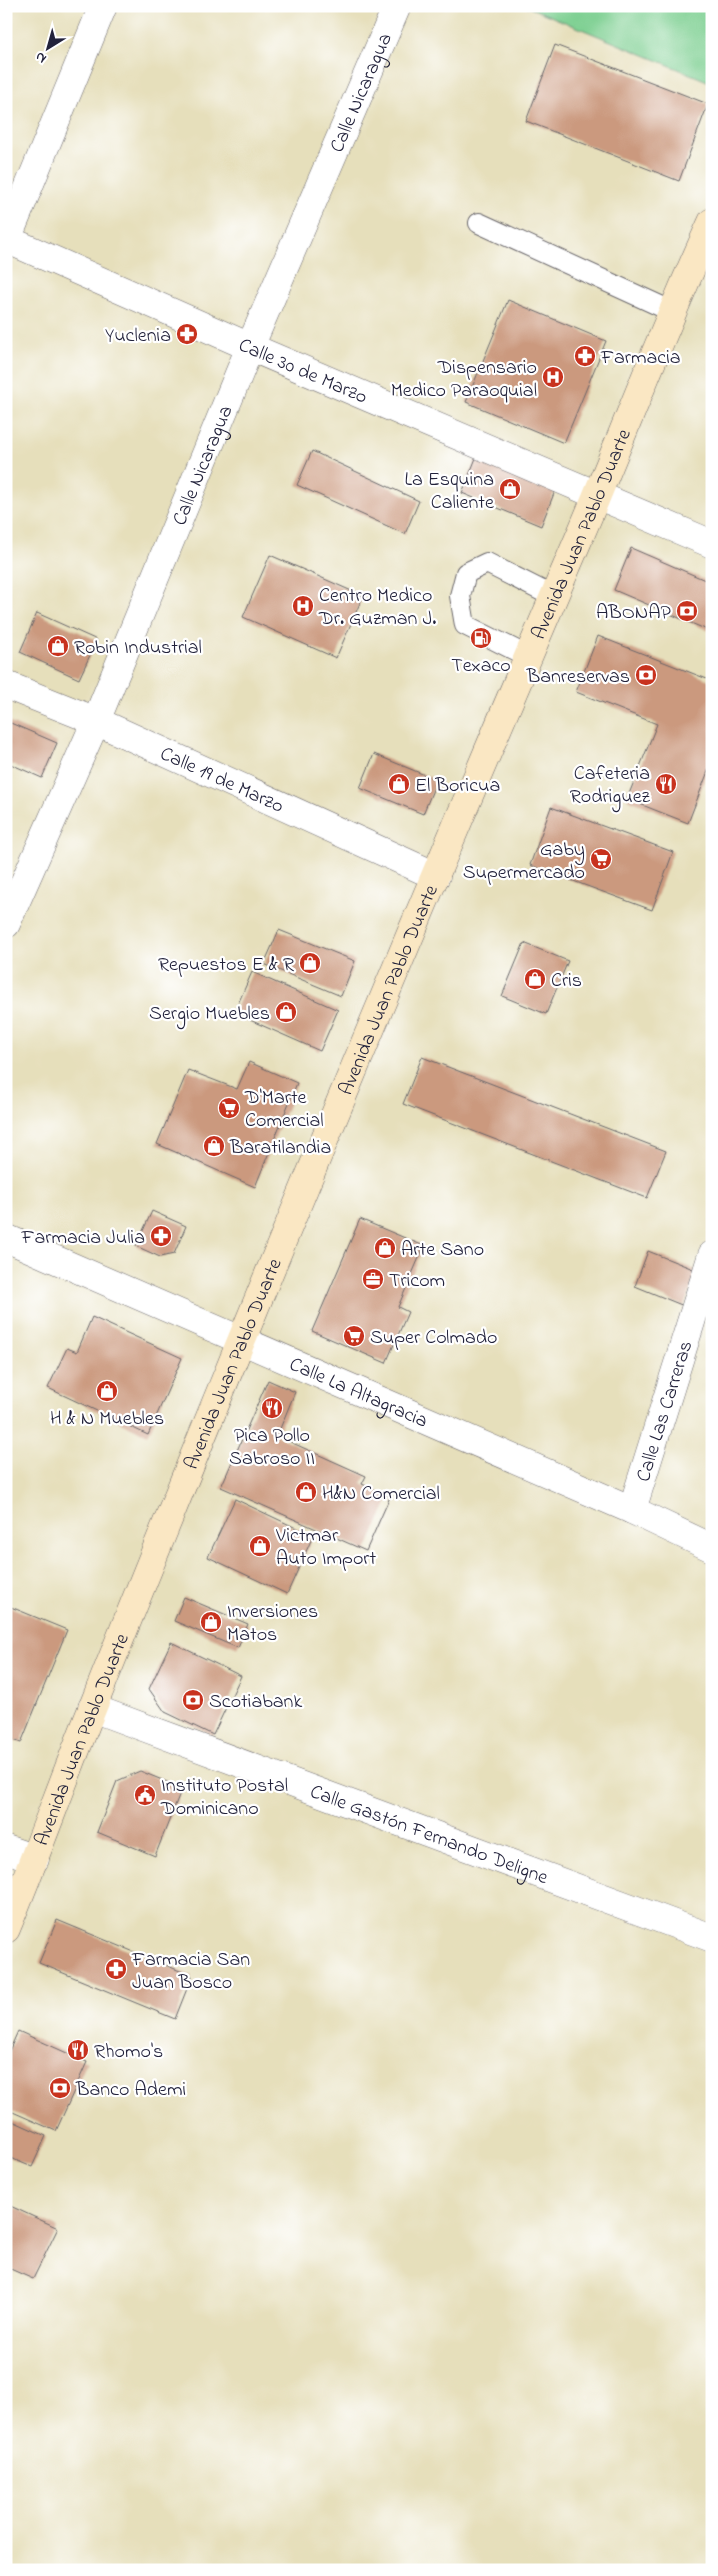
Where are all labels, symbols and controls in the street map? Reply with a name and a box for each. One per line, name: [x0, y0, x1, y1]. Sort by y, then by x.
north arrow: [22, 22, 72, 72]
street label: Calle Nicaragua: [324, 29, 401, 157]
text: N: [31, 46, 51, 68]
place label: Yuclenia: [105, 322, 171, 351]
pharmacy icon: Yuclenia: [175, 322, 199, 346]
street label: Calle 30 de Marzo: [233, 332, 371, 412]
pharmacy icon: Farmacia: [573, 344, 597, 368]
place label: Farmacia: [600, 344, 681, 373]
place label: Dispensario Medico Paraoquial: [391, 354, 537, 406]
hospital icon: Dispensario Medico Paraoquial: [541, 365, 565, 389]
street label: Calle Nicaragua: [166, 401, 241, 530]
street label: Avenida Juan Pablo Duarte: [525, 425, 640, 644]
place label: La Esquina Caliente: [405, 466, 494, 518]
shop icon: La Esquina Caliente: [498, 477, 522, 501]
place label: Centro Medico Dr. Guzman J.: [318, 582, 436, 634]
hospital icon: Centro Medico Dr. Guzman J.: [291, 594, 315, 618]
place label: ABONAP: [596, 599, 672, 628]
bank icon: ABONAP: [675, 599, 699, 623]
fuel station icon: Texaco: [469, 626, 493, 650]
shop icon: Robin Industrial: [46, 634, 70, 658]
place label: Robin Industrial: [74, 634, 202, 663]
place label: Texaco: [451, 652, 511, 681]
place label: Banreservas: [526, 663, 630, 692]
bank icon: Banreservas: [634, 663, 658, 687]
street label: Calle 19 de Marzo: [155, 740, 288, 822]
place label: Cafeteria Rodriguez: [570, 760, 651, 813]
shop icon: El Boricua: [387, 772, 411, 796]
place label: El Boricua: [415, 772, 500, 801]
restaurant icon: Cafeteria Rodriguez: [654, 772, 678, 796]
place label: Gaby Supermercado: [463, 836, 585, 888]
supermarket icon: Gaby Supermercado: [589, 847, 613, 871]
street label: Avenida Juan Pablo Duarte: [333, 881, 447, 1100]
place label: Repuestos E & R: [158, 951, 295, 980]
shop icon: Repuestos E & R: [298, 951, 322, 975]
shop icon: Cris: [523, 967, 547, 991]
place label: Cris: [551, 967, 582, 996]
place label: Sergio Muebles: [149, 1000, 270, 1030]
shop icon: Sergio Muebles: [274, 1000, 298, 1024]
place label: D'Marte Comercial: [244, 1084, 324, 1136]
supermarket icon: D'Marte Comercial: [217, 1096, 241, 1120]
shop icon: Baratilandia: [202, 1134, 226, 1158]
place label: Baratilandia: [229, 1134, 331, 1163]
place label: Farmacia Julia: [21, 1224, 145, 1253]
pharmacy icon: Farmacia Julia: [149, 1224, 173, 1248]
shop icon: Arte Sano: [373, 1236, 397, 1260]
place label: Arte Sano: [401, 1236, 484, 1265]
street label: Avenida Juan Pablo Duarte: [178, 1254, 291, 1474]
office icon: Tricom: [361, 1267, 385, 1291]
place label: Tricom: [389, 1267, 445, 1296]
supermarket icon: Super Colmado: [342, 1324, 366, 1348]
place label: Super Colmado: [370, 1324, 497, 1353]
street label: Calle Las Carreras: [630, 1337, 701, 1486]
street label: Calle La Altagracia: [284, 1351, 432, 1437]
shop icon: H & N Muebles: [95, 1379, 119, 1403]
restaurant icon: Pica Pollo Sabroso II: [260, 1396, 284, 1420]
place label: H & N Muebles: [50, 1405, 164, 1434]
place label: Pica Pollo Sabroso II: [229, 1422, 315, 1474]
shop icon: H&N Comercial: [294, 1480, 318, 1504]
place label: H&N Comercial: [322, 1480, 440, 1509]
place label: Victmar Auto Import: [275, 1522, 377, 1574]
shop icon: Victmar Auto Import: [248, 1534, 272, 1558]
place label: Inversiones Matos: [227, 1598, 318, 1650]
shop icon: Inversiones Matos: [199, 1610, 223, 1634]
street label: Avenida Juan Pablo Duarte: [28, 1630, 138, 1850]
bank icon: Scotiabank: [181, 1688, 205, 1712]
place label: Scotiabank: [209, 1688, 302, 1717]
place label: Instituto Postal Dominicano: [160, 1772, 288, 1824]
street label: Calle Gastón Fernando Deligne: [306, 1778, 552, 1893]
public building icon: Instituto Postal Dominicano: [133, 1783, 157, 1807]
place label: Farmacia San Juan Bosco: [131, 1946, 250, 1998]
pharmacy icon: Farmacia San Juan Bosco: [104, 1957, 128, 1981]
restaurant icon: Rhomo's: [66, 2038, 90, 2062]
place label: Rhomo's: [94, 2038, 163, 2067]
bank icon: Banco Ademi: [48, 2076, 72, 2100]
place label: Banco Ademi: [75, 2076, 186, 2105]

